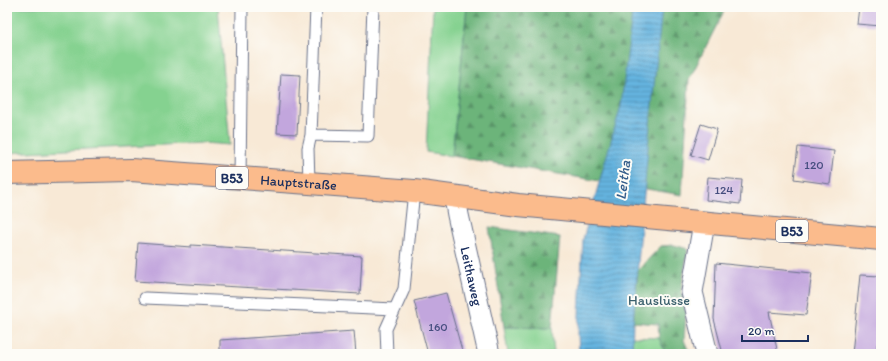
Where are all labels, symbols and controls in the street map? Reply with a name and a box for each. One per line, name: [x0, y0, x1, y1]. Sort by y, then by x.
house number: 120: [804, 158, 824, 172]
water label: Leitha: [612, 159, 634, 201]
road number: B53: [216, 167, 248, 189]
street label: Hauptstraße: [260, 171, 338, 194]
house number: 124: [714, 183, 734, 197]
road number: B53: [776, 220, 808, 242]
street label: Leithaweg: [457, 245, 487, 308]
park label: Hauslüsse: [628, 292, 690, 309]
scale bar: [742, 317, 808, 343]
house number: 160: [428, 320, 448, 334]
text: 20 m: [748, 324, 775, 338]

